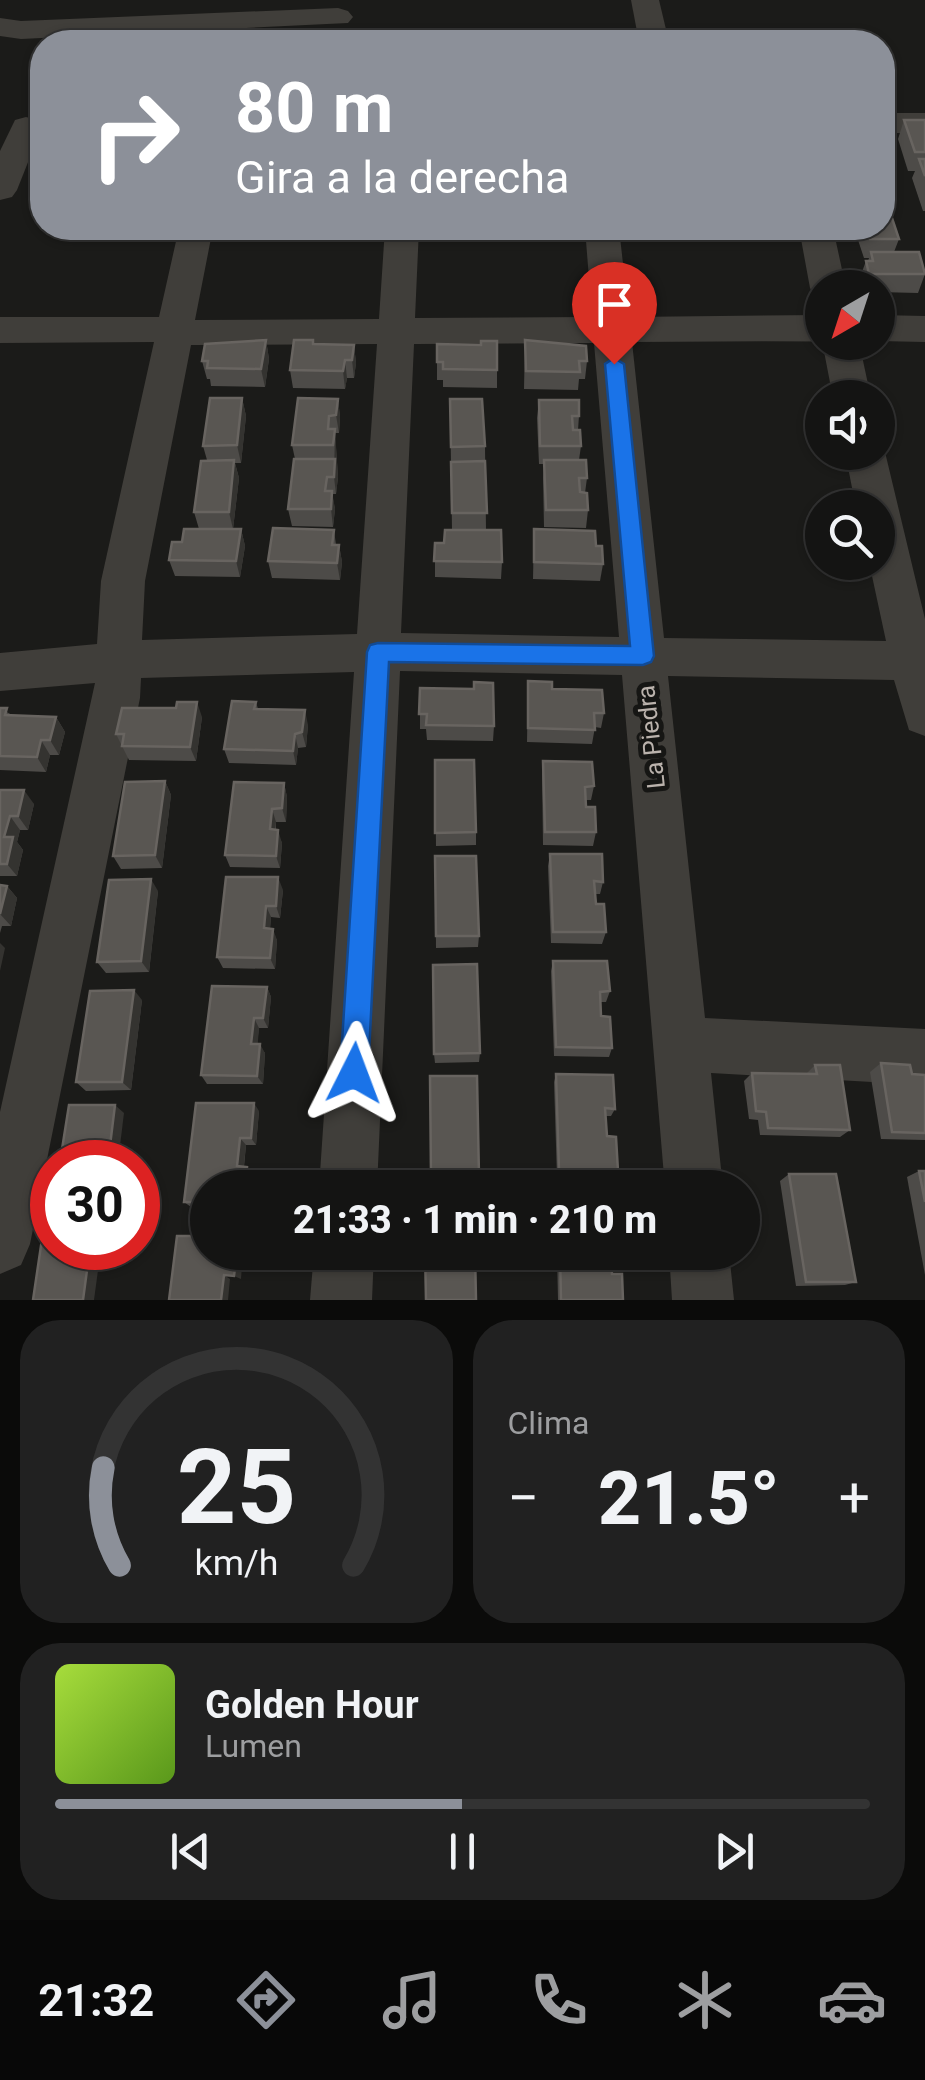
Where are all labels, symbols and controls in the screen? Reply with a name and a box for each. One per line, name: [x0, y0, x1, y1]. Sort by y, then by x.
text: 80 m: [235, 67, 393, 149]
icon: right: [70, 70, 200, 200]
text: Gira a la derecha: [235, 151, 570, 204]
pin: [572, 262, 657, 365]
north arrow: [805, 270, 895, 360]
map controls: [805, 270, 895, 580]
icon: arrive: [587, 277, 642, 332]
button: sound: [805, 380, 895, 470]
button: search: [805, 490, 895, 580]
street label: La Piedra: [631, 684, 671, 790]
position arrow: [302, 1021, 406, 1125]
speed limit sign: 30: [30, 1140, 160, 1270]
text: 21:33 · 1 min · 210 m: [293, 1198, 657, 1242]
text: Clima: [508, 1404, 589, 1442]
text: 25: [177, 1427, 296, 1548]
text: 21.5°: [598, 1454, 780, 1542]
text: −: [508, 1466, 539, 1530]
text: +: [839, 1466, 870, 1530]
text: km/h: [194, 1542, 278, 1584]
text: Golden Hour: [205, 1683, 419, 1727]
text: Lumen: [205, 1727, 302, 1765]
icon: previous: [163, 1824, 218, 1879]
icon: pause: [435, 1824, 490, 1879]
icon: next: [707, 1824, 762, 1879]
icon: directions: [231, 1965, 301, 2035]
icon: music: [377, 1965, 447, 2035]
icon: phone: [524, 1965, 594, 2035]
icon: climate: [670, 1965, 740, 2035]
icon: car: [817, 1965, 887, 2035]
text: 21:32: [38, 1974, 154, 2027]

